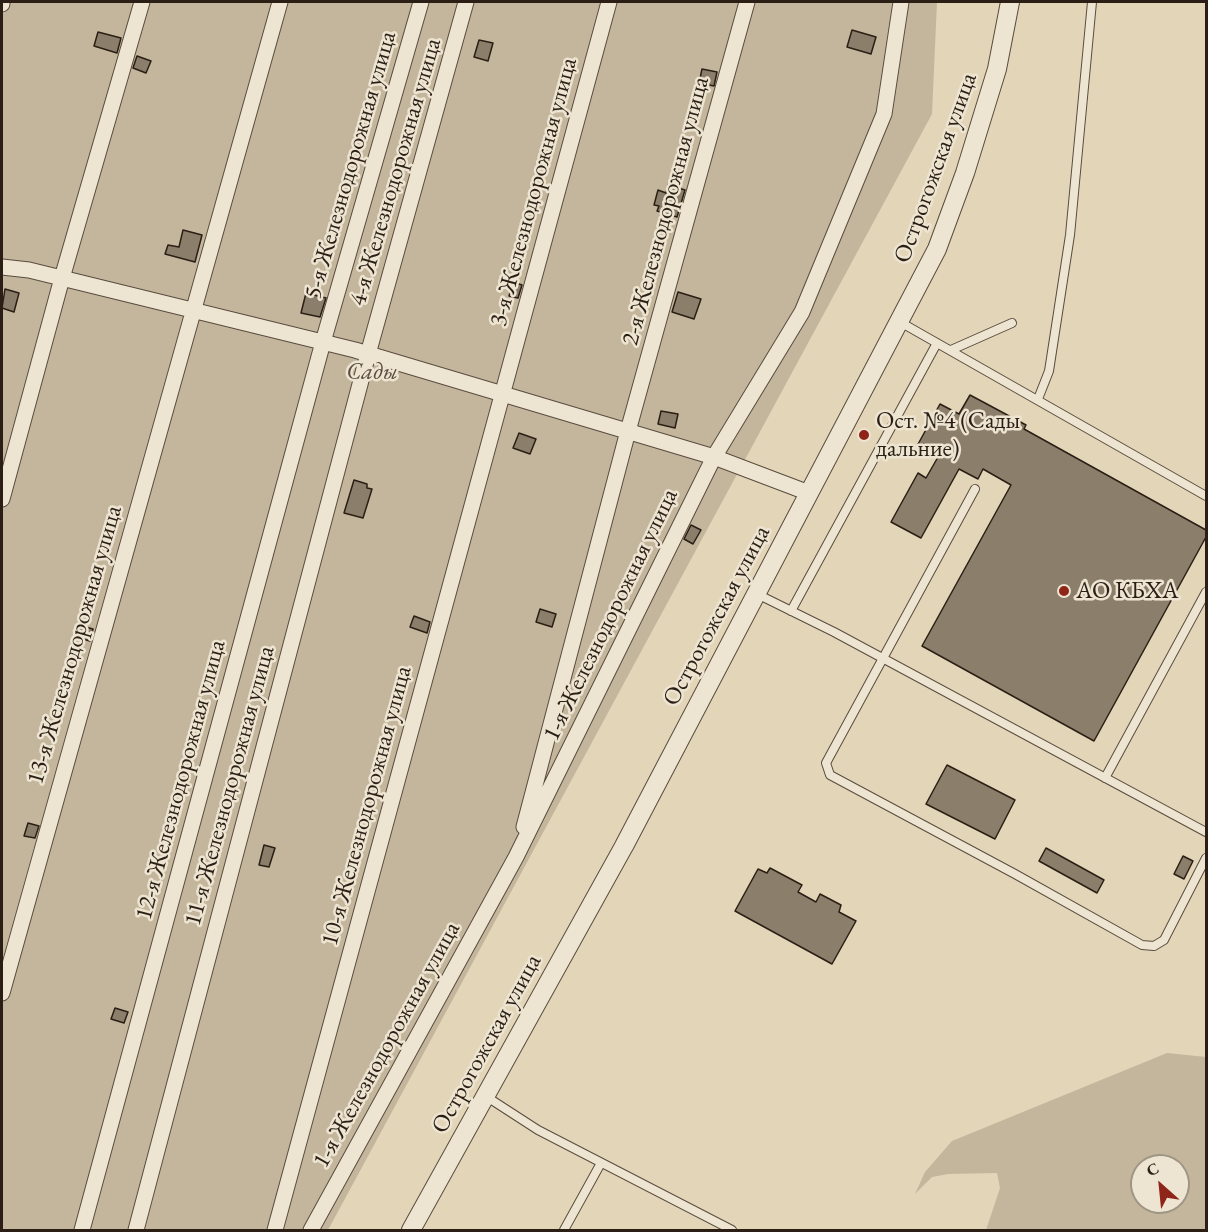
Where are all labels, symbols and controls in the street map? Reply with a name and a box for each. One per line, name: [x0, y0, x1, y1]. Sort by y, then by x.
street label: 5-я Железнодорожная улица: [299, 28, 403, 302]
street label: 4-я Железнодорожная улица: [344, 35, 448, 309]
street label: 3-я Железнодорожная улица: [484, 55, 584, 329]
street label: Острогожская улица: [888, 69, 984, 267]
street label: 2-я Железнодорожная улица: [616, 74, 716, 348]
park label: Сады: [346, 358, 398, 386]
place label: Ост. №4 (Сады дальние): [876, 407, 1020, 463]
marker: Ост. №4 (Сады дальние): [857, 428, 871, 442]
street label: 1-я Железнодорожная улица: [537, 484, 685, 746]
street label: 13-я Железнодорожная улица: [21, 502, 129, 788]
street label: Острогожская улица: [657, 521, 777, 711]
place label: АО КБХА: [1076, 577, 1179, 605]
marker: АО КБХА: [1057, 584, 1071, 598]
street label: 12-я Железнодорожная улица: [130, 637, 232, 923]
street label: 11-я Железнодорожная улица: [179, 643, 281, 929]
street label: 10-я Железнодорожная улица: [316, 663, 418, 949]
street label: 1-я Железнодорожная улица: [307, 917, 467, 1173]
street label: Острогожская улица: [426, 950, 548, 1138]
north arrow: [1130, 1154, 1190, 1214]
text: С: [1143, 1157, 1162, 1181]

